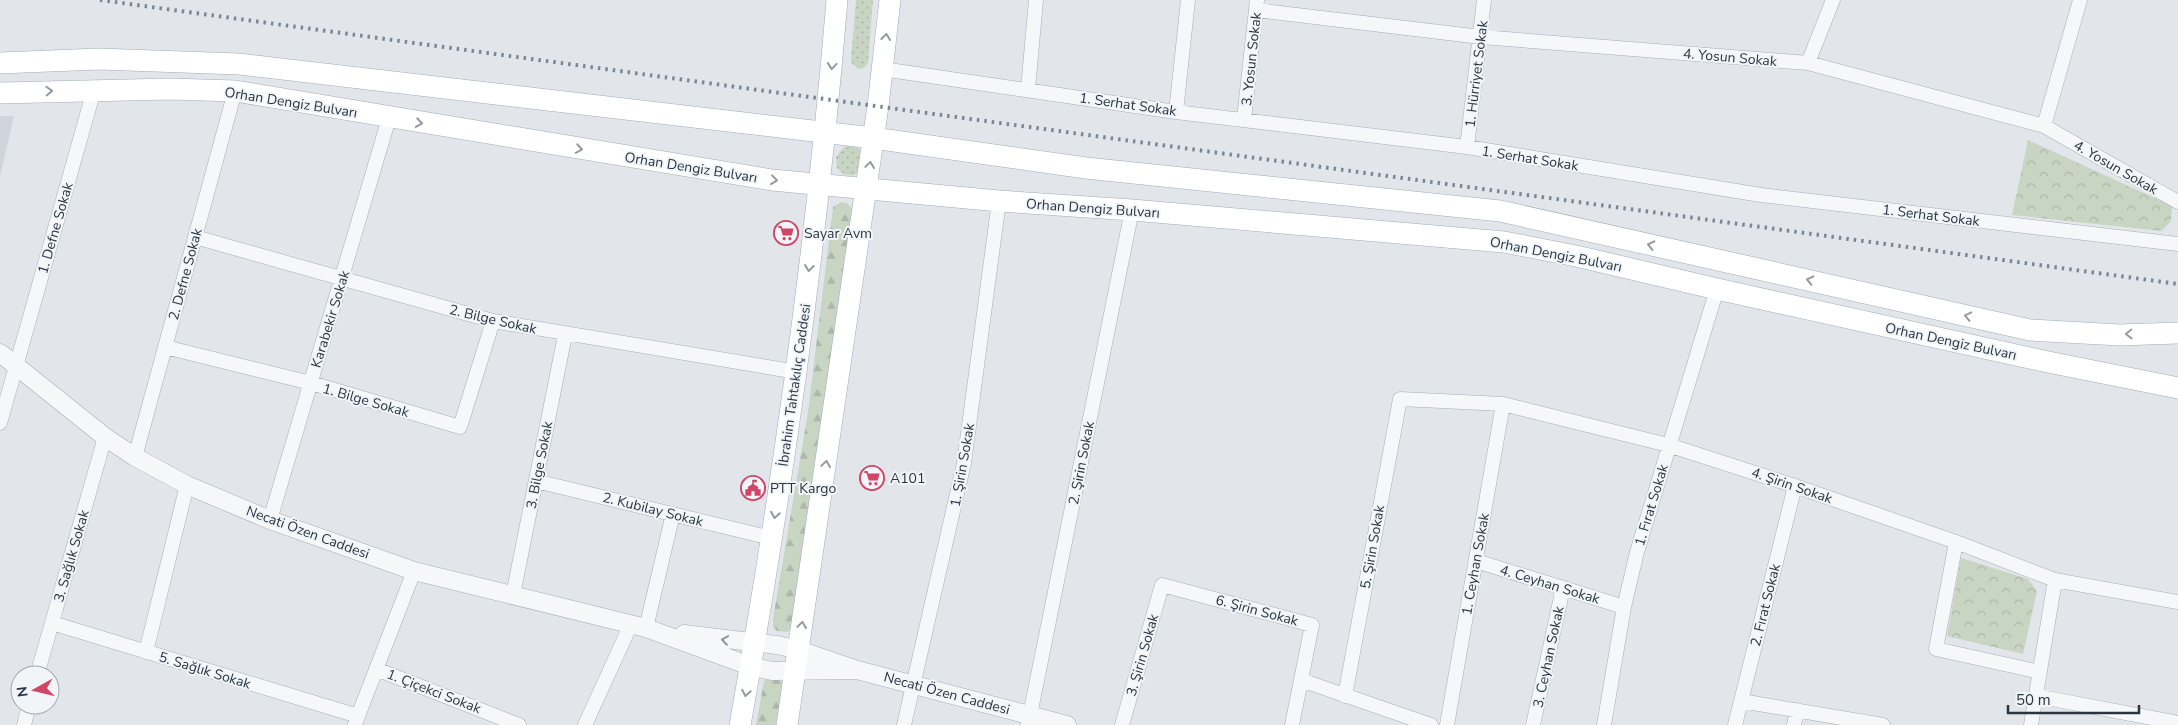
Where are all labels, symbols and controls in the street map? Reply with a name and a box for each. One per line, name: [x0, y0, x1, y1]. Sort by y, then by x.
street label: 3. Yosun Sokak: [1237, 10, 1266, 107]
street label: 1. Hürriyet Sokak: [1461, 18, 1493, 129]
one-way arrow: [880, 33, 891, 41]
street label: 4. Yosun Sokak: [1682, 44, 1779, 71]
one-way arrow: [826, 62, 837, 70]
street label: Orhan Dengiz Bulvarı: [223, 83, 359, 122]
one-way arrow: [45, 86, 53, 97]
street label: 1. Serhat Sokak: [1078, 88, 1179, 121]
one-way arrow: [414, 117, 423, 127]
street label: 4. Yosun Sokak: [2070, 136, 2162, 200]
street label: 1. Serhat Sokak: [1480, 141, 1581, 176]
one-way arrow: [575, 143, 583, 153]
street label: Orhan Dengiz Bulvarı: [623, 148, 759, 187]
one-way arrow: [864, 161, 874, 169]
one-way arrow: [770, 174, 778, 185]
street label: 1. Defne Sokak: [33, 179, 78, 276]
street label: Orhan Dengiz Bulvarı: [1025, 194, 1160, 223]
street label: 1. Serhat Sokak: [1881, 200, 1982, 231]
supermarket icon: Sayar Avm: [773, 220, 799, 246]
place label: Sayar Avm: [804, 224, 872, 243]
street label: 2. Defne Sokak: [164, 225, 207, 322]
street label: Orhan Dengiz Bulvarı: [1488, 232, 1624, 277]
one-way arrow: [1647, 240, 1656, 251]
one-way arrow: [804, 264, 815, 272]
street label: Karabekir Sokak: [307, 267, 355, 370]
one-way arrow: [1805, 275, 1814, 286]
street label: 2. Bilge Sokak: [447, 300, 539, 339]
street label: İbrahim Tahtakılıç Caddesi: [774, 303, 815, 468]
one-way arrow: [1964, 311, 1973, 322]
street label: Orhan Dengiz Bulvarı: [1883, 318, 2018, 365]
one-way arrow: [2125, 329, 2133, 340]
street label: 1. Bilge Sokak: [320, 379, 412, 422]
street label: 3. Bilge Sokak: [522, 419, 557, 511]
street label: 2. Şirin Sokak: [1064, 419, 1099, 506]
street label: 1. Şirin Sokak: [946, 421, 979, 508]
one-way arrow: [820, 460, 831, 468]
street label: 1. Fırat Sokak: [1630, 461, 1673, 548]
street label: 4. Şirin Sokak: [1749, 463, 1836, 509]
supermarket icon: A101: [859, 465, 885, 491]
place label: A101: [890, 469, 925, 488]
public building icon: PTT Kargo: [740, 475, 766, 501]
place label: PTT Kargo: [770, 479, 837, 498]
street label: 2. Kubilay Sokak: [601, 488, 706, 531]
street label: Necati Özen Caddesi: [244, 501, 372, 564]
street label: 5. Şirin Sokak: [1356, 503, 1389, 590]
street label: 3. Sağlık Sokak: [49, 507, 94, 604]
one-way arrow: [770, 511, 780, 519]
street label: 1. Ceyhan Sokak: [1457, 511, 1494, 617]
street label: 4. Ceyhan Sokak: [1498, 560, 1603, 609]
street label: 2. Fırat Sokak: [1746, 561, 1785, 648]
street label: 6. Şirin Sokak: [1214, 590, 1301, 631]
street label: 3. Ceyhan Sokak: [1528, 604, 1569, 710]
street label: 3. Şirin Sokak: [1122, 611, 1164, 698]
one-way arrow: [797, 621, 807, 629]
one-way arrow: [720, 635, 728, 646]
street label: 5. Sağlık Sokak: [157, 647, 254, 694]
north arrow: [10, 665, 60, 715]
street label: 1. Çiçekci Sokak: [384, 665, 485, 719]
street label: Necati Özen Caddesi: [882, 668, 1012, 719]
scale bar: [2008, 682, 2139, 714]
text: N: [12, 685, 33, 698]
one-way arrow: [741, 688, 751, 697]
text: 50 m: [2016, 690, 2051, 710]

